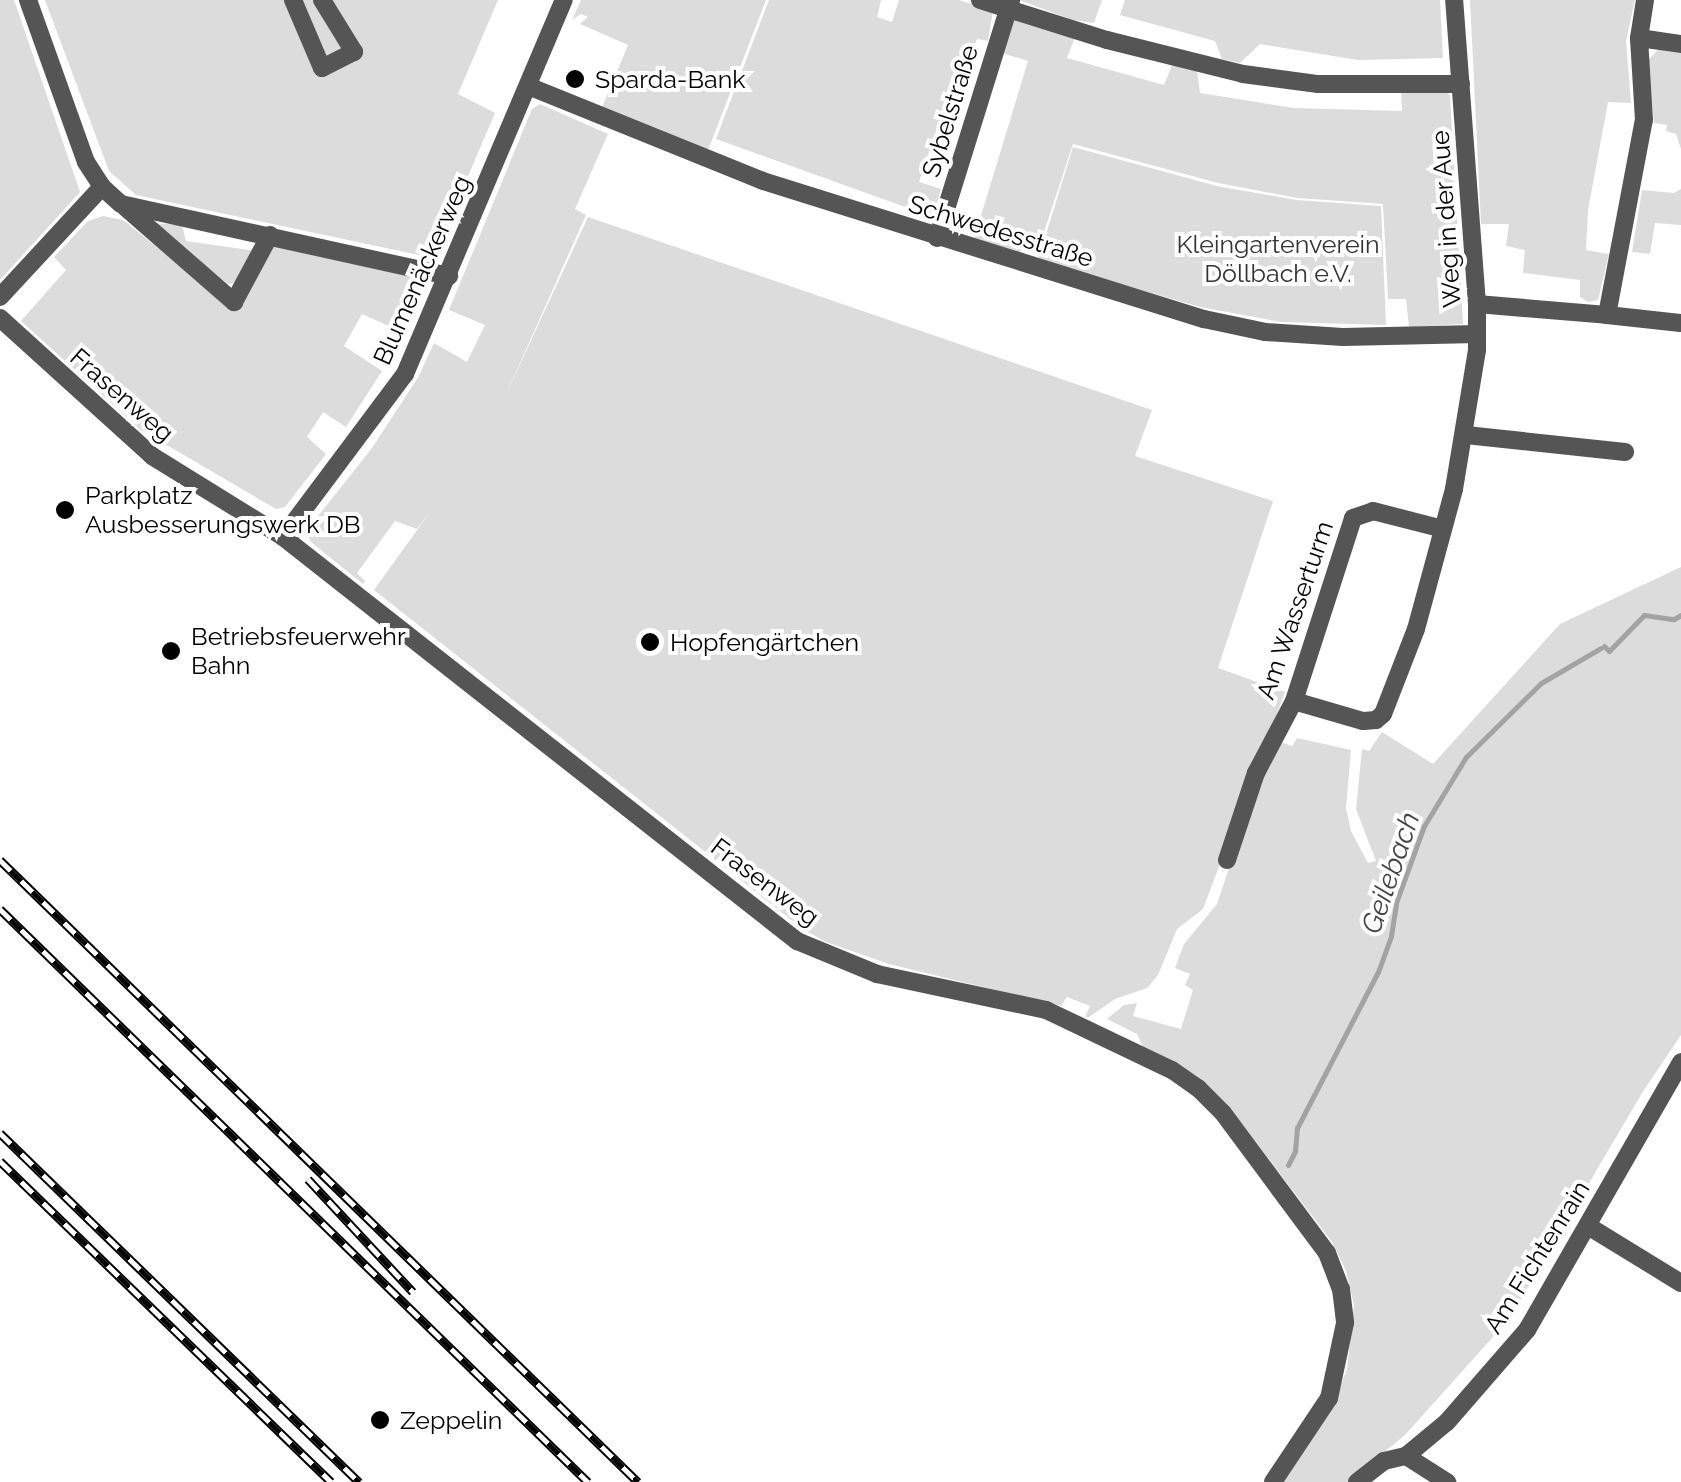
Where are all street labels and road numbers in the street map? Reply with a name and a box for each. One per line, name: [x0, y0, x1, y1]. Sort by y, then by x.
street label: Sybelstraße: [916, 41, 984, 181]
street label: Weg in der Aue: [1425, 129, 1467, 309]
street label: Blumenäckerweg: [367, 171, 477, 369]
street label: Schwedesstraße: [905, 189, 1097, 273]
street label: Frasenweg: [64, 342, 180, 448]
street label: Am Wasserturm: [1250, 517, 1340, 703]
street label: Frasenweg: [705, 832, 825, 932]
street label: Am Fichtenrain: [1478, 1175, 1596, 1339]

